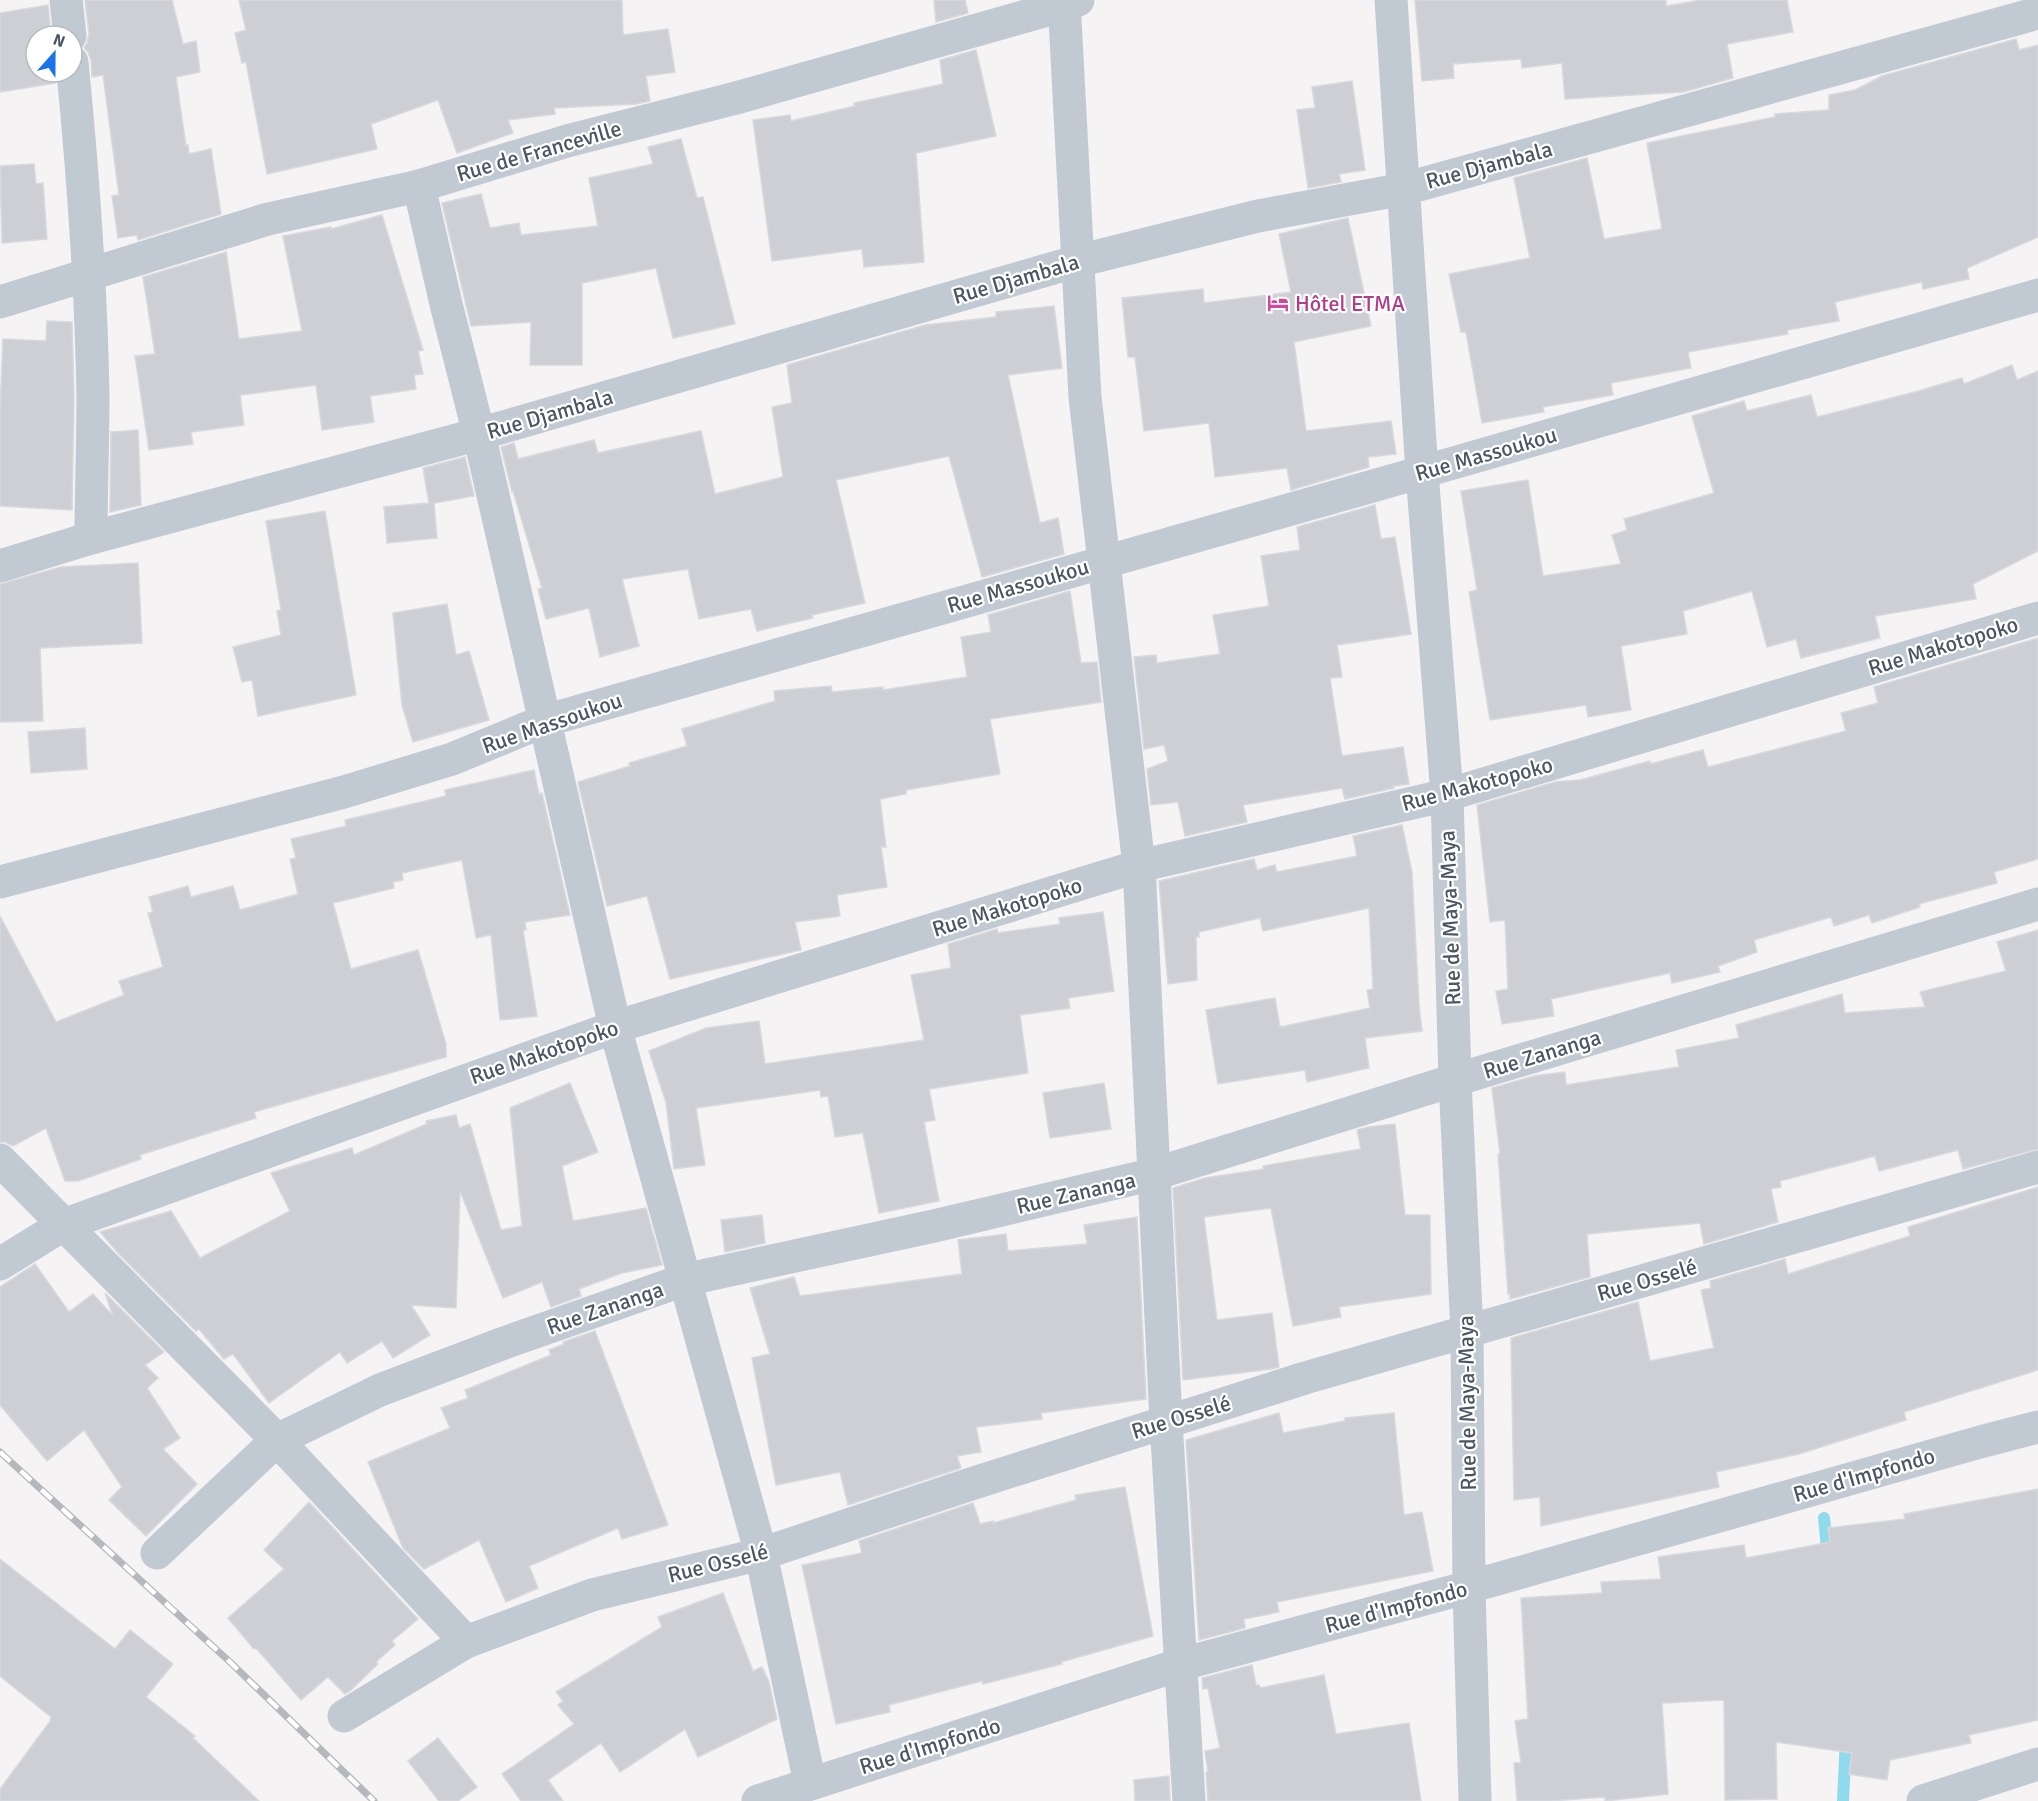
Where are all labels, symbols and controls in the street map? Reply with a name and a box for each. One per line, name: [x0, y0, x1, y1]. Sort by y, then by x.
north arrow: [24, 24, 84, 84]
text: N: [50, 30, 68, 52]
street label: Rue de Franceville: [453, 115, 625, 187]
street label: Rue Djambala: [1423, 135, 1555, 195]
street label: Rue Djambala: [950, 248, 1082, 310]
place label: Hôtel ETMA: [1295, 290, 1406, 317]
hotel icon: Hôtel ETMA: [1266, 291, 1290, 315]
street label: Rue Djambala: [484, 383, 616, 445]
street label: Rue Massoukou: [1412, 421, 1560, 487]
street label: Rue Massoukou: [944, 553, 1092, 619]
street label: Rue Makotopoko: [1865, 610, 2021, 682]
street label: Rue Massoukou: [478, 686, 626, 760]
street label: Rue Makotopoko: [1398, 751, 1556, 817]
street label: Rue de Maya-Maya: [1433, 830, 1467, 1006]
street label: Rue Makotopoko: [929, 871, 1085, 943]
street label: Rue Makotopoko: [466, 1014, 622, 1090]
street label: Rue Zananga: [1480, 1023, 1604, 1085]
street label: Rue Zananga: [1014, 1166, 1138, 1220]
street label: Rue Osselé: [1594, 1253, 1700, 1307]
street label: Rue Zananga: [543, 1275, 667, 1341]
street label: Rue de Maya-Maya: [1452, 1315, 1482, 1491]
street label: Rue Osselé: [1128, 1389, 1234, 1445]
street label: Rue d'Impfondo: [1790, 1442, 1938, 1508]
street label: Rue Osselé: [665, 1537, 771, 1589]
street label: Rue d'Impfondo: [1322, 1575, 1470, 1639]
street label: Rue d'Impfondo: [856, 1712, 1004, 1780]

